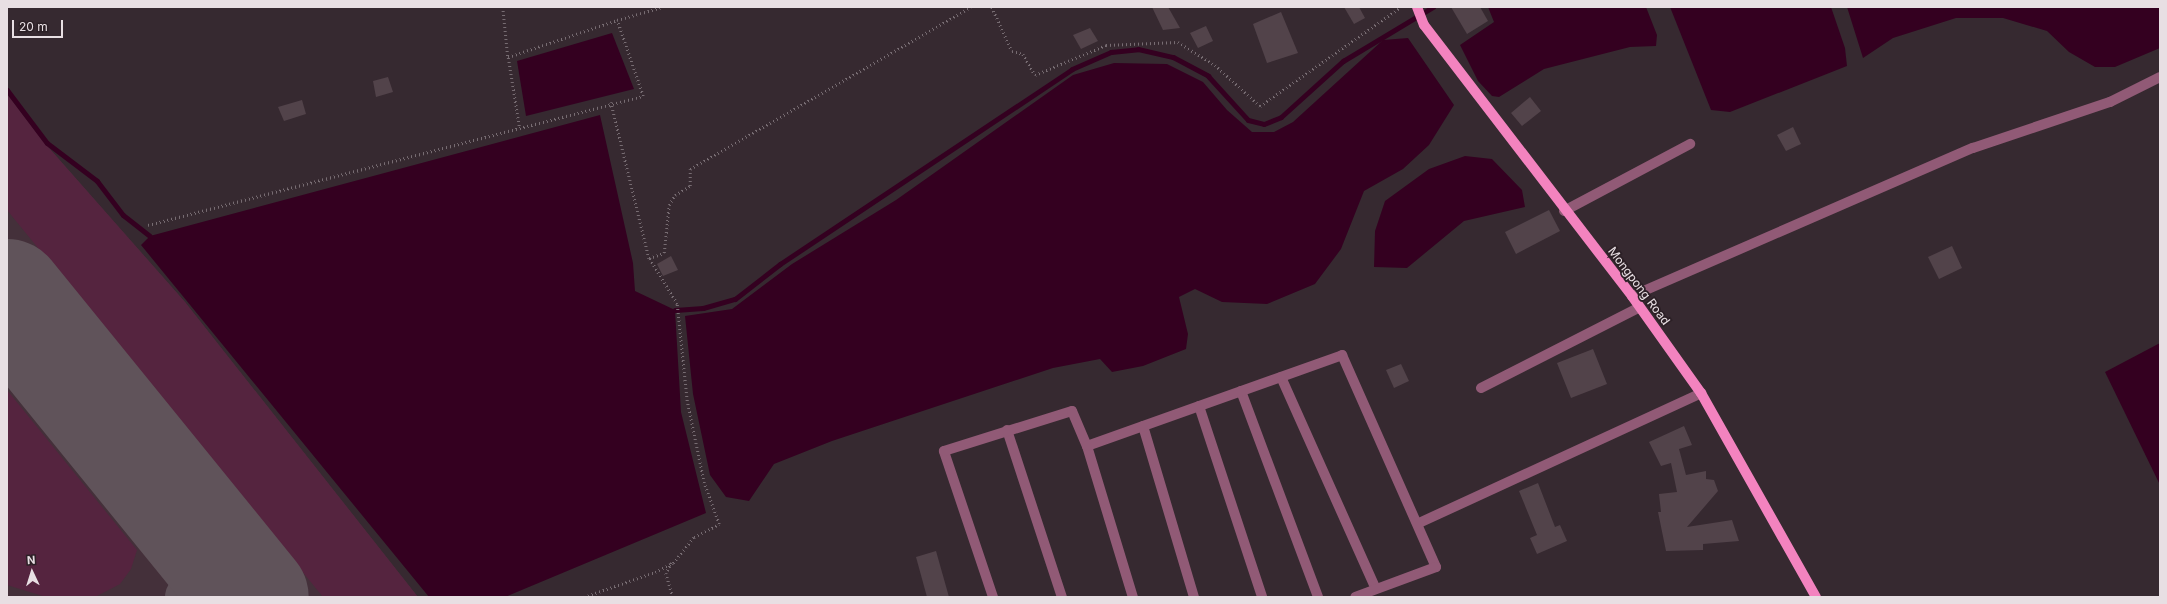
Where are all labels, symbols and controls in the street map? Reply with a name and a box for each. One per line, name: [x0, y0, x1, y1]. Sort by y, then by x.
scale bar: [14, 12, 65, 38]
text: 20 m: [19, 19, 48, 34]
street label: Mongpong Road: [1605, 244, 1673, 328]
north arrow: [12, 552, 52, 592]
text: N: [26, 553, 36, 567]

